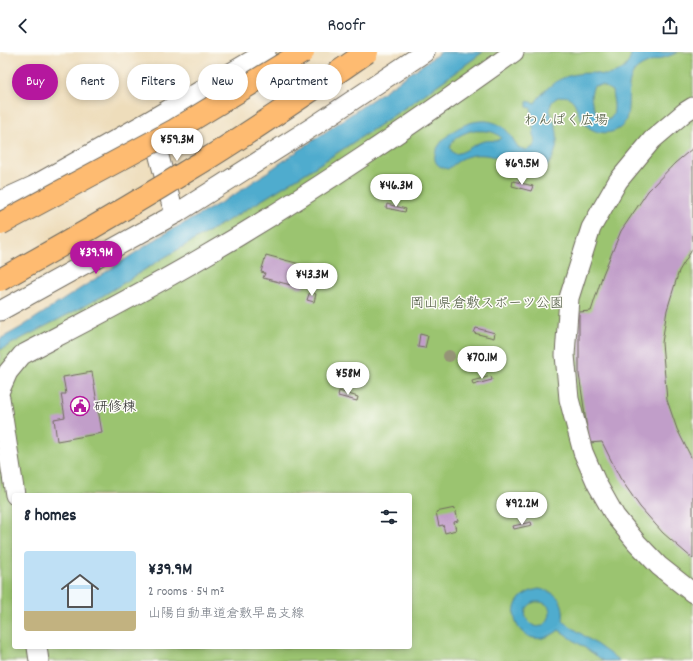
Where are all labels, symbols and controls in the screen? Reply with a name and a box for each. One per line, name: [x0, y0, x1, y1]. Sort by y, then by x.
text: Roofr: [328, 14, 365, 39]
icon: back: [12, 15, 34, 37]
icon: share: [659, 15, 681, 37]
chip: Buy: [12, 64, 58, 100]
chip: Rent: [66, 64, 119, 100]
chip: Filters: [127, 64, 190, 100]
chip: New: [198, 64, 248, 100]
chip: Apartment: [256, 64, 342, 100]
park label: わんぱく広場: [524, 111, 608, 131]
pin: ¥59.3M: [144, 128, 210, 162]
text: ¥59.3M: [160, 131, 194, 150]
pin: ¥69.5M: [489, 152, 555, 186]
text: ¥69.5M: [505, 155, 539, 174]
pin: ¥46.3M: [363, 174, 429, 208]
text: ¥46.3M: [379, 177, 413, 196]
pin: ¥39.9M: [63, 241, 129, 275]
text: ¥39.9M: [79, 244, 113, 263]
pin: ¥43.3M: [279, 263, 345, 297]
text: ¥43.3M: [295, 266, 329, 285]
park label: 岡山県倉敷スポーツ公園: [410, 294, 564, 314]
pin: ¥70.1M: [449, 346, 515, 380]
text: ¥70.1M: [467, 349, 497, 368]
pin: ¥58M: [324, 362, 372, 396]
text: ¥58M: [335, 365, 361, 384]
public building icon: 研修棟: [69, 395, 91, 417]
place label: 研修棟: [94, 398, 137, 418]
pin: ¥92.2M: [489, 492, 555, 526]
text: ¥92.2M: [505, 495, 539, 514]
text: 8 homes: [24, 505, 76, 529]
icon: filters: [378, 506, 400, 528]
text: ¥39.9M: [148, 559, 192, 583]
icon: home: [56, 567, 104, 615]
text: 2 rooms · 54 m²: [148, 583, 224, 602]
text: 山陽自動車道倉敷早島支線: [148, 605, 304, 624]

